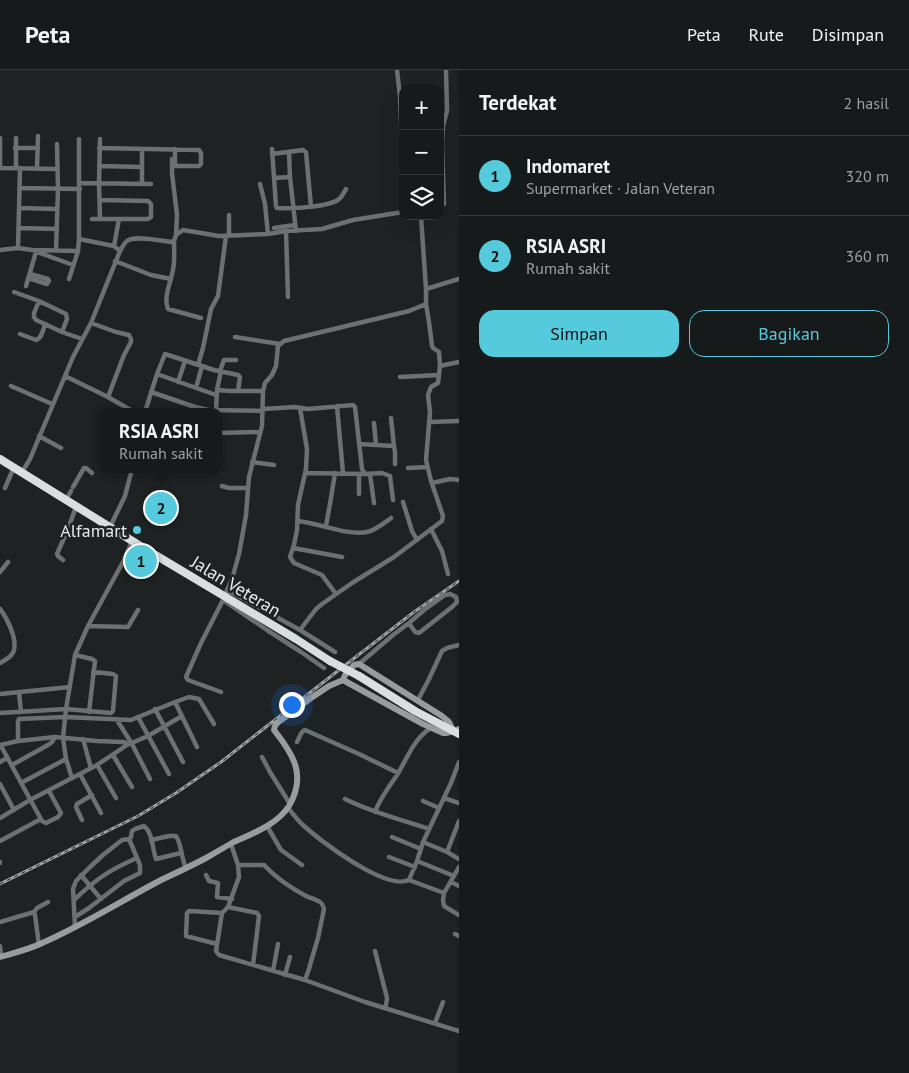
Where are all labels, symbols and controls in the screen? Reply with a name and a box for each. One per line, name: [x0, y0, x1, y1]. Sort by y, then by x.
text: Peta: [25, 19, 70, 50]
text: Peta: [687, 23, 721, 46]
text: Rute: [749, 23, 784, 46]
text: Disimpan: [812, 23, 884, 46]
map controls: [399, 85, 444, 220]
button: +: [399, 85, 444, 130]
text: Terdekat: [479, 89, 556, 116]
text: 2 hasil: [844, 93, 889, 113]
button: −: [399, 130, 444, 175]
text: Indomaret: [526, 154, 610, 178]
text: 1: [490, 166, 500, 186]
text: 320 m: [846, 166, 889, 186]
button: layers: [399, 175, 444, 220]
text: Supermarket · Jalan Veteran: [526, 178, 715, 198]
text: RSIA ASRI: [526, 234, 606, 258]
text: 2: [490, 246, 500, 266]
text: 360 m: [846, 246, 889, 266]
text: Rumah sakit: [526, 258, 610, 278]
button: Simpan: [479, 310, 679, 357]
button: Bagikan: [689, 310, 889, 357]
popup: [100, 408, 222, 473]
text: RSIA ASRI: [119, 419, 199, 443]
text: Rumah sakit: [119, 443, 203, 463]
pin: 2: [145, 489, 177, 527]
place label: Alfamart: [60, 519, 127, 542]
marker: Alfamart: [131, 524, 143, 536]
pin: 1: [125, 542, 157, 580]
street label: Jalan Veteran: [186, 550, 285, 622]
your location: [279, 692, 305, 718]

